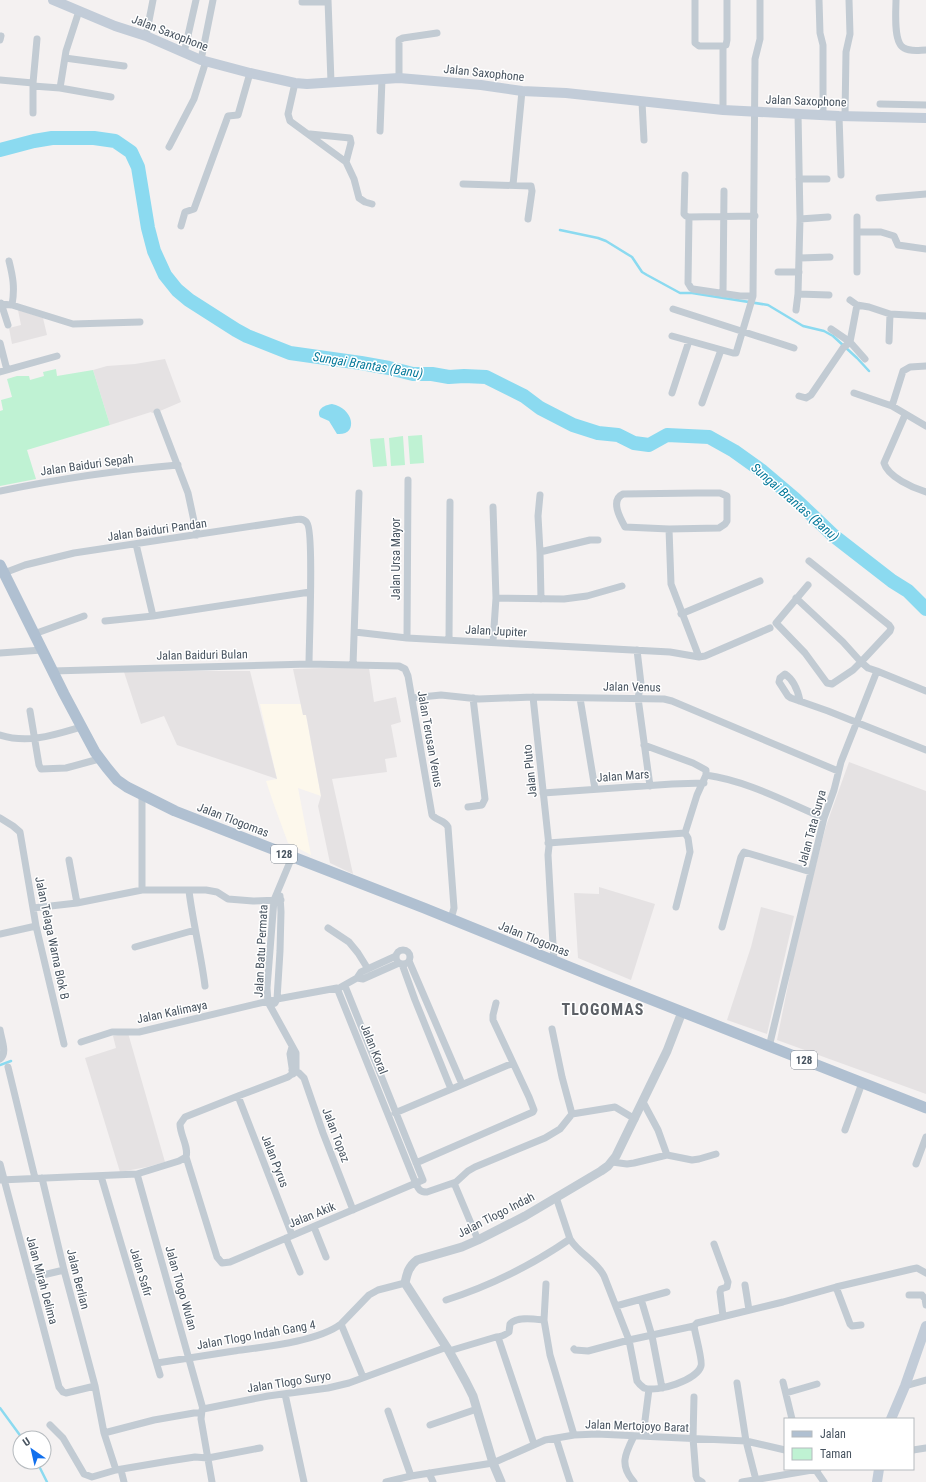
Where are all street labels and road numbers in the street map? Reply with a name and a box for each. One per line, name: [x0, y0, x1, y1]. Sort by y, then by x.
street label: Jalan Saxophone: [130, 12, 211, 54]
street label: Jalan Saxophone: [443, 62, 525, 84]
street label: Jalan Saxophone: [765, 93, 847, 109]
street label: Jalan Baiduri Sepah: [40, 452, 135, 478]
street label: Jalan Baiduri Pandan: [106, 516, 208, 544]
street label: Jalan Ursa Mayor: [389, 518, 403, 600]
street label: Jalan Jupiter: [465, 622, 528, 640]
street label: Jalan Baiduri Bulan: [156, 647, 248, 663]
street label: Jalan Venus: [603, 679, 661, 695]
street label: Jalan Terusan Venus: [415, 689, 445, 789]
street label: Jalan Pluto: [520, 744, 540, 798]
street label: Jalan Mars: [596, 767, 650, 785]
street label: Jalan Tata Surya: [795, 788, 829, 868]
street label: Jalan Tlogomas: [195, 800, 271, 840]
road number: 128: [271, 845, 297, 863]
street label: Jalan Telaga Warna Blok B: [32, 875, 72, 1001]
street label: Jalan Batu Permata: [252, 904, 270, 998]
street label: Jalan Tlogomas: [496, 918, 572, 960]
street label: Jalan Kalimaya: [135, 998, 209, 1026]
street label: Jalan Koral: [358, 1022, 390, 1076]
road number: 128: [791, 1051, 817, 1069]
street label: Jalan Topaz: [319, 1106, 353, 1164]
street label: Jalan Pyrus: [259, 1133, 291, 1189]
street label: Jalan Tlogo Indah: [455, 1190, 537, 1240]
street label: Jalan Akik: [287, 1199, 338, 1231]
street label: Jalan Mirah Delima: [23, 1234, 61, 1326]
street label: Jalan Tlogo Wulan: [162, 1244, 200, 1332]
street label: Jalan Safir: [127, 1246, 155, 1298]
street label: Jalan Berlian: [64, 1247, 92, 1311]
street label: Jalan Tlogo Indah Gang 4: [195, 1318, 317, 1352]
street label: Jalan Tlogo Suryo: [246, 1368, 332, 1396]
street label: Jalan Mertojoyo Barat: [585, 1417, 690, 1435]

